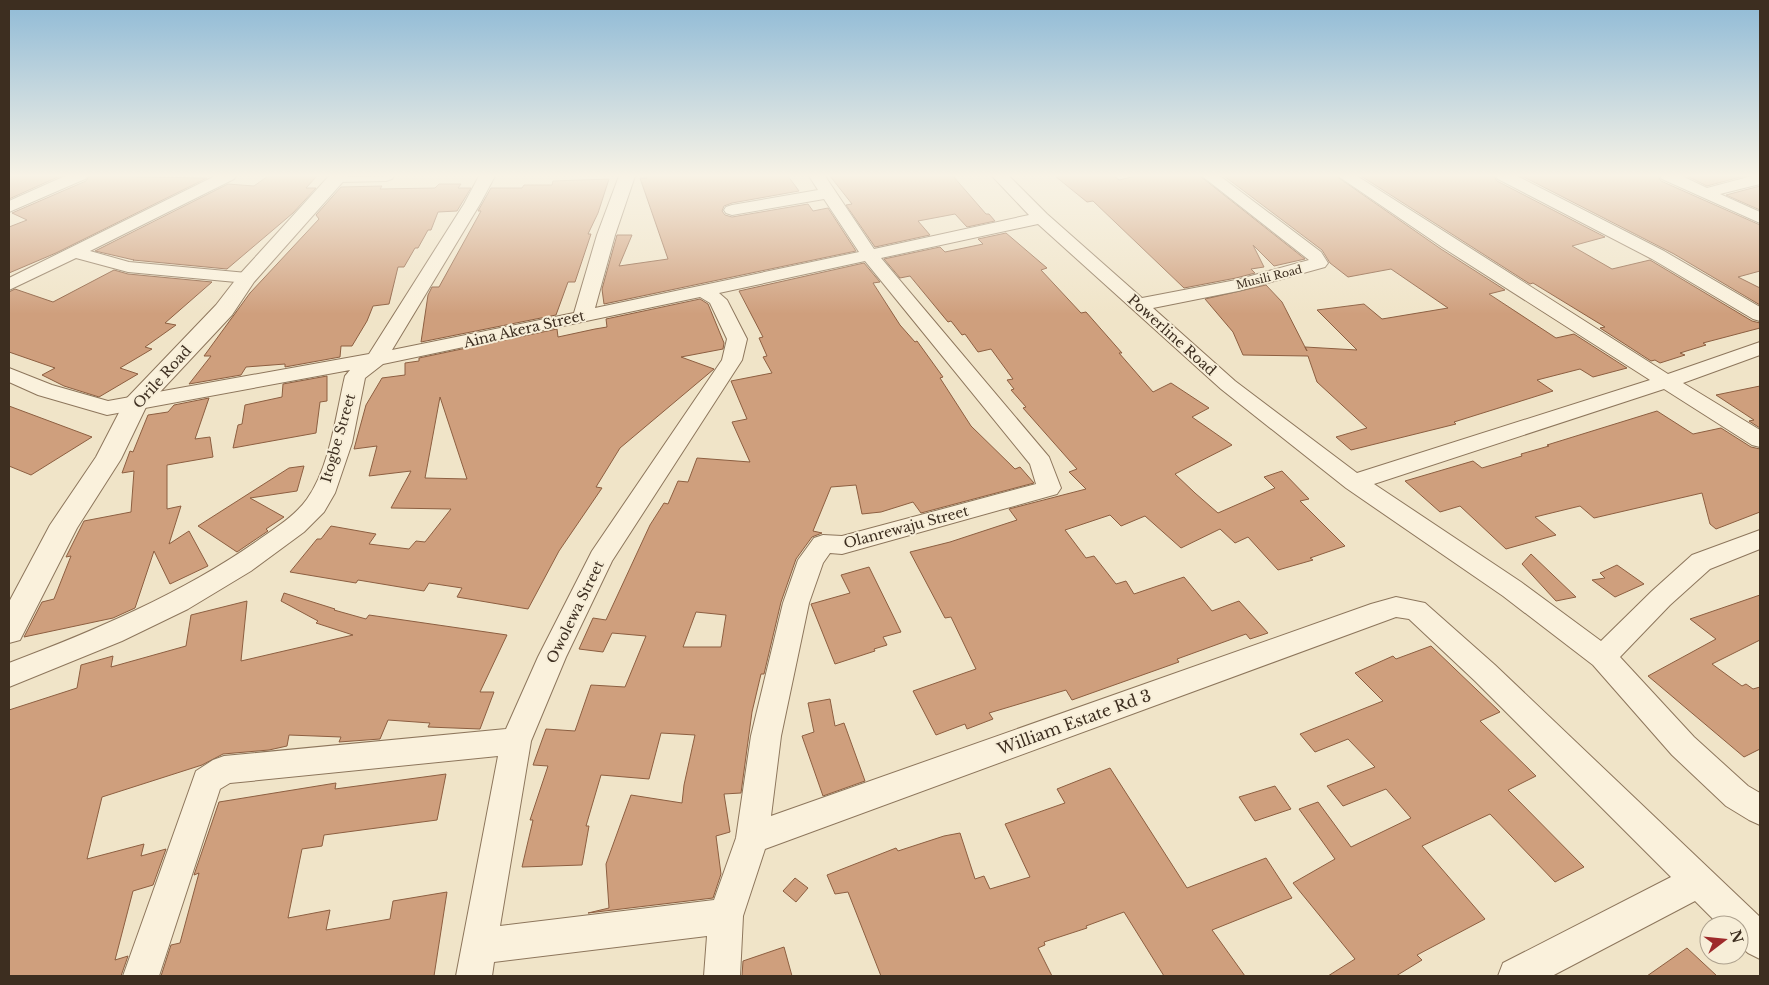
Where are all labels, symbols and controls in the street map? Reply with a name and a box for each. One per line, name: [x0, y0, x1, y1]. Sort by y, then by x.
street label: Musili Road: [1234, 262, 1304, 292]
street label: Powerline Road: [1124, 291, 1220, 380]
street label: Aina Akera Street: [461, 306, 587, 352]
street label: Orile Road: [129, 341, 195, 412]
street label: Itogbe Street: [317, 391, 359, 485]
street label: Olanrewaju Street: [842, 501, 971, 552]
street label: Owolewa Street: [542, 557, 608, 666]
street label: William Estate Rd 3: [994, 685, 1154, 759]
north arrow: [1699, 915, 1749, 965]
text: N: [1726, 928, 1747, 945]

